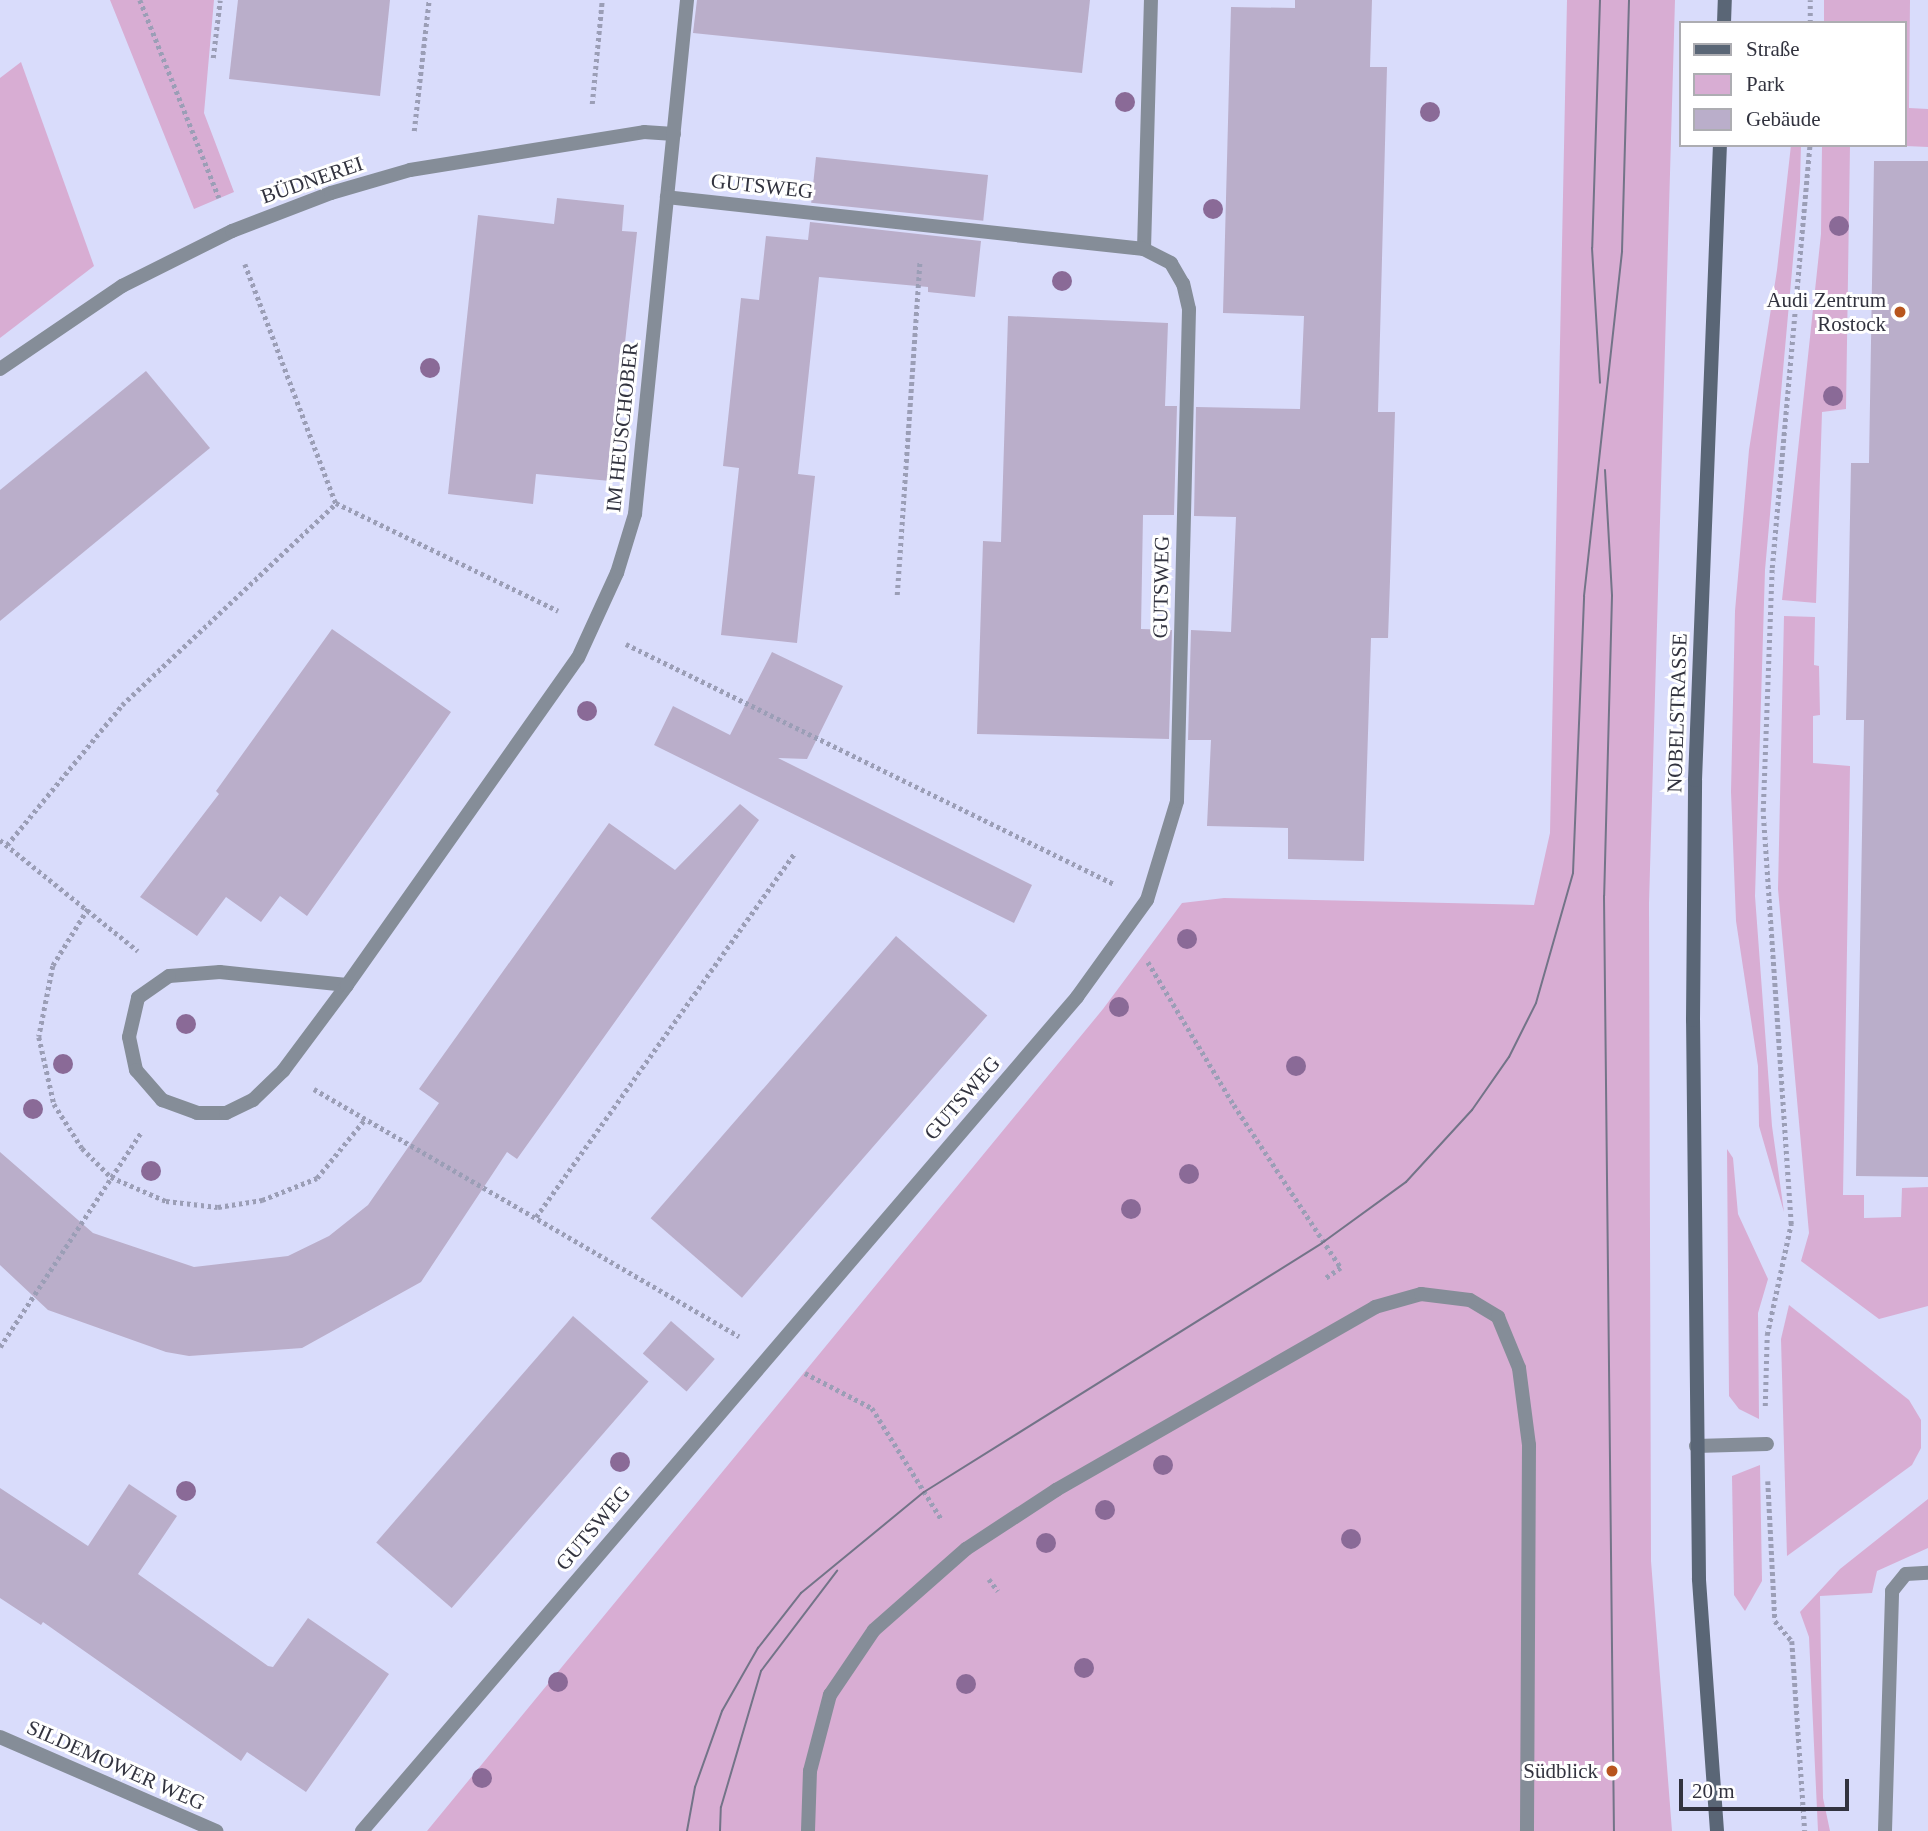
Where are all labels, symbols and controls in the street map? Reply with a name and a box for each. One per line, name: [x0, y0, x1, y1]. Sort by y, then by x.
legend: [1680, 21, 1907, 147]
text: Straße: [1746, 37, 1800, 61]
text: Park: [1746, 72, 1785, 96]
text: Gebäude: [1746, 107, 1821, 131]
street label: BÜDNEREI: [258, 151, 366, 209]
street label: GUTSWEG: [710, 168, 814, 204]
place label: Audi Zentrum Rostock: [1766, 287, 1886, 337]
marker: Audi Zentrum Rostock: [1892, 304, 1908, 320]
street label: IM HEUSCHOBER: [601, 341, 643, 513]
street label: GUTSWEG: [1148, 535, 1174, 639]
street label: NOBELSTRASSE: [1662, 633, 1692, 793]
street label: GUTSWEG: [919, 1051, 1005, 1145]
street label: GUTSWEG: [550, 1481, 636, 1575]
street label: SILDEMOWER WEG: [23, 1714, 209, 1816]
place label: Südblick: [1523, 1758, 1598, 1784]
marker: Südblick: [1604, 1763, 1620, 1779]
scale bar: [1683, 1764, 1853, 1808]
text: 20 m: [1692, 1779, 1735, 1803]

